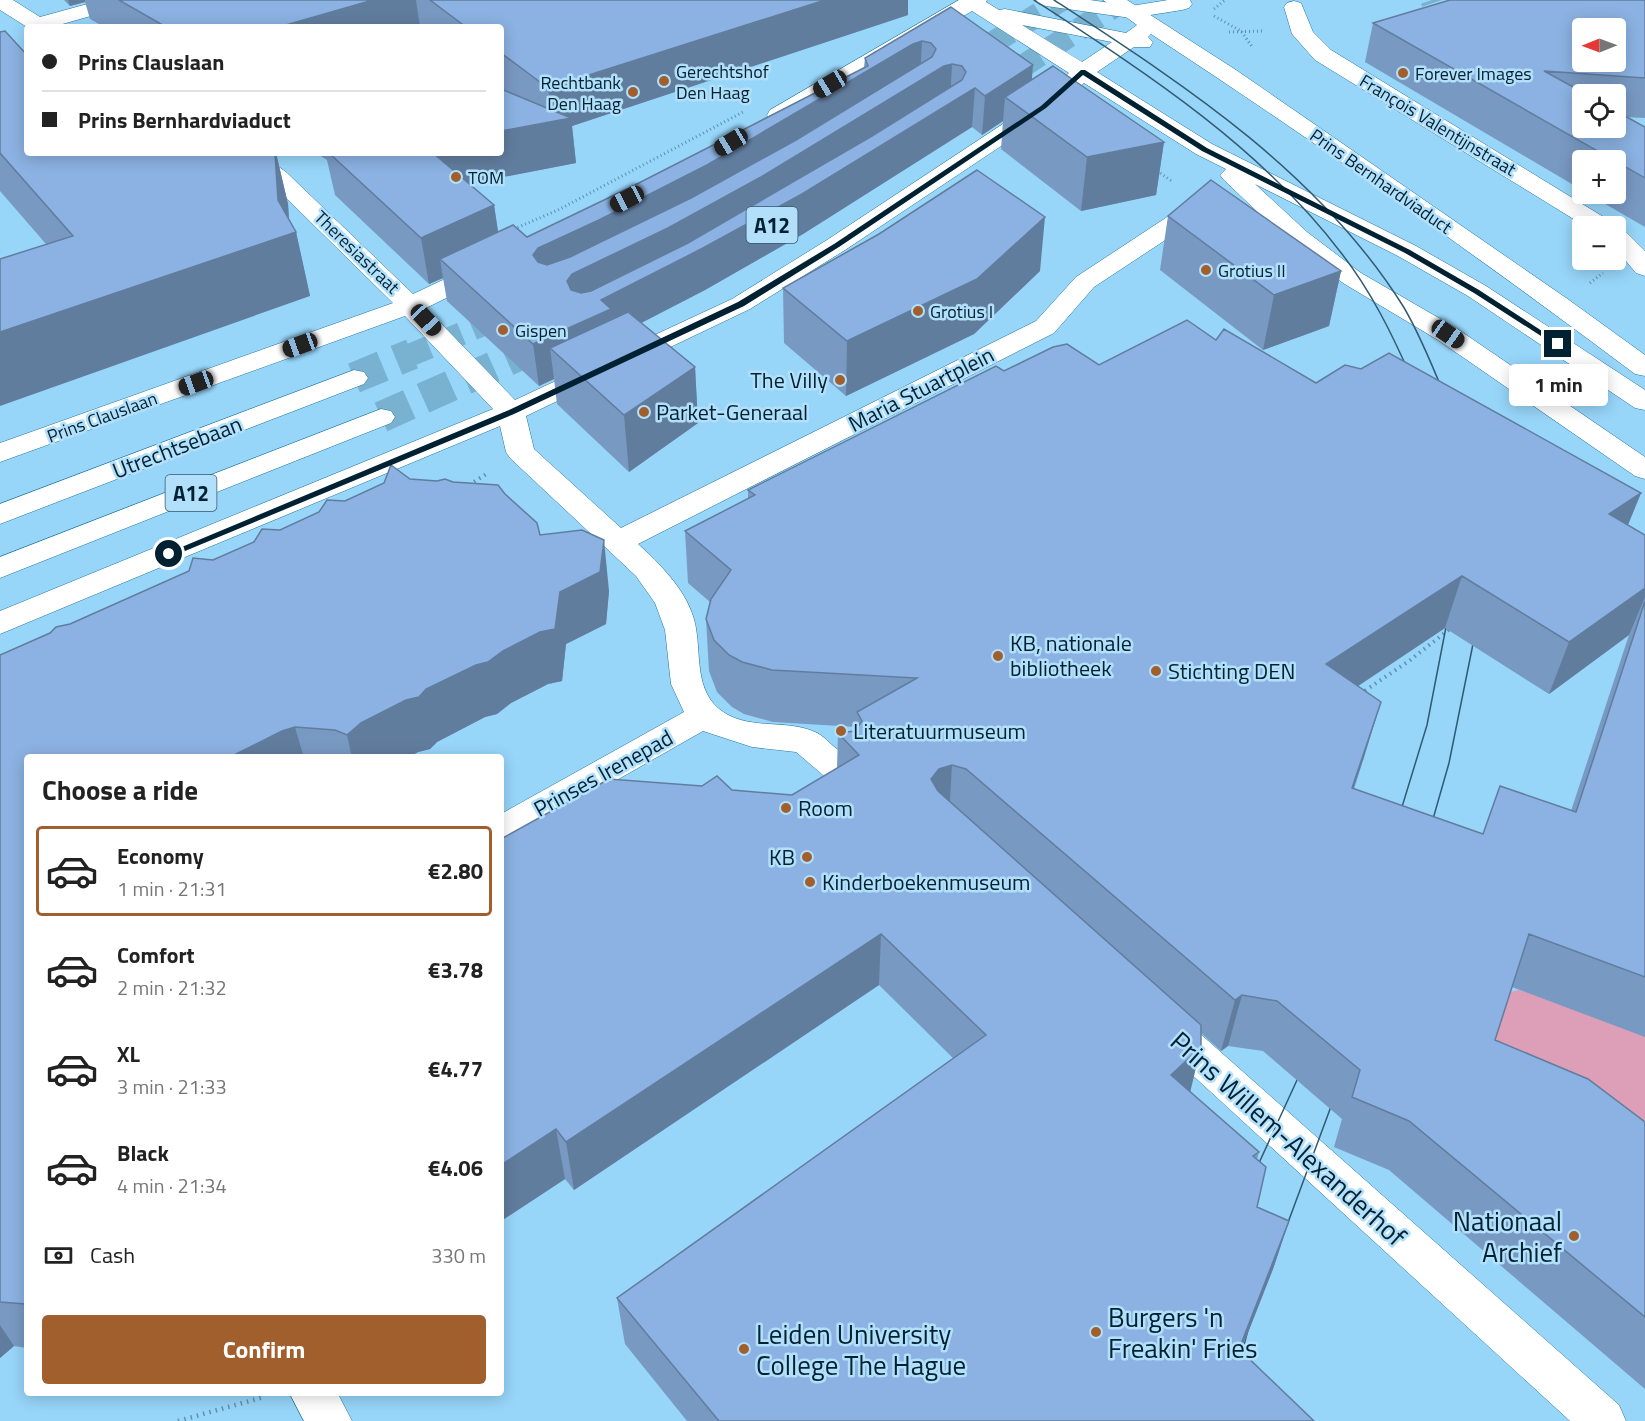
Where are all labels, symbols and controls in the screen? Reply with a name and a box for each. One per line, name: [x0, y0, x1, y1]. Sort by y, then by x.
north arrow: [1572, 18, 1626, 72]
map controls: [1572, 18, 1626, 270]
text: Prins Clauslaan: [78, 45, 224, 79]
place label: Gerechtshof Den Haag: [676, 58, 769, 106]
place label: Forever Images: [1415, 60, 1532, 87]
marker: Forever Images: [1396, 66, 1410, 80]
car: [810, 67, 850, 101]
street label: François Valentijnstraat: [1355, 67, 1522, 183]
place label: Rechtbank Den Haag: [540, 69, 621, 117]
marker: Gerechtshof Den Haag: [657, 74, 671, 88]
button: locate: [1572, 84, 1626, 138]
marker: Rechtbank Den Haag: [626, 85, 640, 99]
text: Prins Bernhardviaduct: [78, 103, 291, 137]
street label: Prins Bernhardviaduct: [1304, 122, 1458, 241]
car: [711, 125, 751, 159]
button: +: [1572, 150, 1626, 204]
place label: TOM: [468, 164, 504, 191]
marker: TOM: [449, 170, 463, 184]
car: [607, 183, 647, 215]
street label: Theresiastraat: [308, 204, 406, 300]
road number: A12: [746, 207, 798, 243]
button: −: [1572, 216, 1626, 270]
place label: Grotius II: [1218, 257, 1286, 284]
marker: Grotius II: [1199, 263, 1213, 277]
place label: Grotius I: [930, 298, 993, 325]
car: [407, 301, 445, 339]
marker: Grotius I: [911, 304, 925, 318]
car: [1428, 316, 1468, 352]
place label: Gispen: [515, 317, 567, 344]
marker: Gispen: [496, 323, 510, 337]
car: [280, 330, 320, 360]
route end: [1544, 330, 1571, 357]
street label: Maria Stuartplein: [842, 338, 1000, 440]
place label: The Villy: [750, 363, 828, 397]
callout: 1 min: [1508, 365, 1608, 407]
car: [176, 368, 216, 398]
text: 1 min: [1534, 369, 1583, 400]
marker: The Villy: [833, 373, 847, 387]
street label: Prins Clauslaan: [43, 385, 161, 449]
place label: Parket-Generaal: [656, 395, 808, 429]
marker: Parket-Generaal: [637, 405, 651, 419]
street label: Utrechtsebaan: [107, 407, 247, 487]
road number: A12: [166, 475, 216, 511]
route start: [155, 540, 182, 567]
place label: KB, nationale bibliotheek: [1010, 626, 1132, 685]
marker: KB, nationale bibliotheek: [991, 649, 1005, 663]
place label: Stichting DEN: [1168, 654, 1295, 688]
marker: Stichting DEN: [1149, 664, 1163, 678]
place label: Literatuurmuseum: [853, 714, 1026, 748]
street label: Prinses Irenepad: [527, 721, 679, 825]
marker: Literatuurmuseum: [834, 724, 848, 738]
text: Choose a ride: [42, 769, 198, 810]
place label: Room: [798, 791, 853, 825]
marker: Room: [779, 801, 793, 815]
text: Economy: [117, 839, 204, 873]
place label: KB: [769, 840, 795, 874]
icon: car: [45, 844, 99, 898]
marker: KB: [800, 850, 814, 864]
text: €2.80: [428, 854, 483, 888]
place label: Kinderboekenmuseum: [822, 865, 1030, 899]
text: 1 min · 21:31: [117, 873, 227, 904]
marker: Kinderboekenmuseum: [803, 875, 817, 889]
text: Comfort: [117, 938, 195, 972]
icon: car: [45, 943, 99, 997]
text: €3.78: [428, 953, 483, 987]
text: 2 min · 21:32: [117, 972, 227, 1003]
street label: Prins Willem-Alexanderhof: [1162, 1021, 1416, 1255]
text: XL: [117, 1037, 140, 1071]
icon: car: [45, 1042, 99, 1096]
text: €4.77: [428, 1052, 483, 1086]
text: 3 min · 21:33: [117, 1071, 227, 1102]
text: Black: [117, 1136, 169, 1170]
icon: car: [45, 1141, 99, 1195]
text: €4.06: [428, 1151, 483, 1185]
text: 4 min · 21:34: [117, 1170, 227, 1201]
place label: Nationaal Archief: [1453, 1200, 1562, 1272]
marker: Nationaal Archief: [1567, 1229, 1581, 1243]
text: Cash: [90, 1238, 135, 1272]
icon: cash: [42, 1239, 75, 1272]
text: 330 m: [431, 1240, 486, 1271]
place label: Burgers 'n Freakin' Fries: [1108, 1296, 1258, 1368]
place label: Leiden University College The Hague: [756, 1313, 966, 1385]
button: Confirm: [42, 1315, 486, 1384]
marker: Burgers 'n Freakin' Fries: [1089, 1325, 1103, 1339]
marker: Leiden University College The Hague: [737, 1342, 751, 1356]

